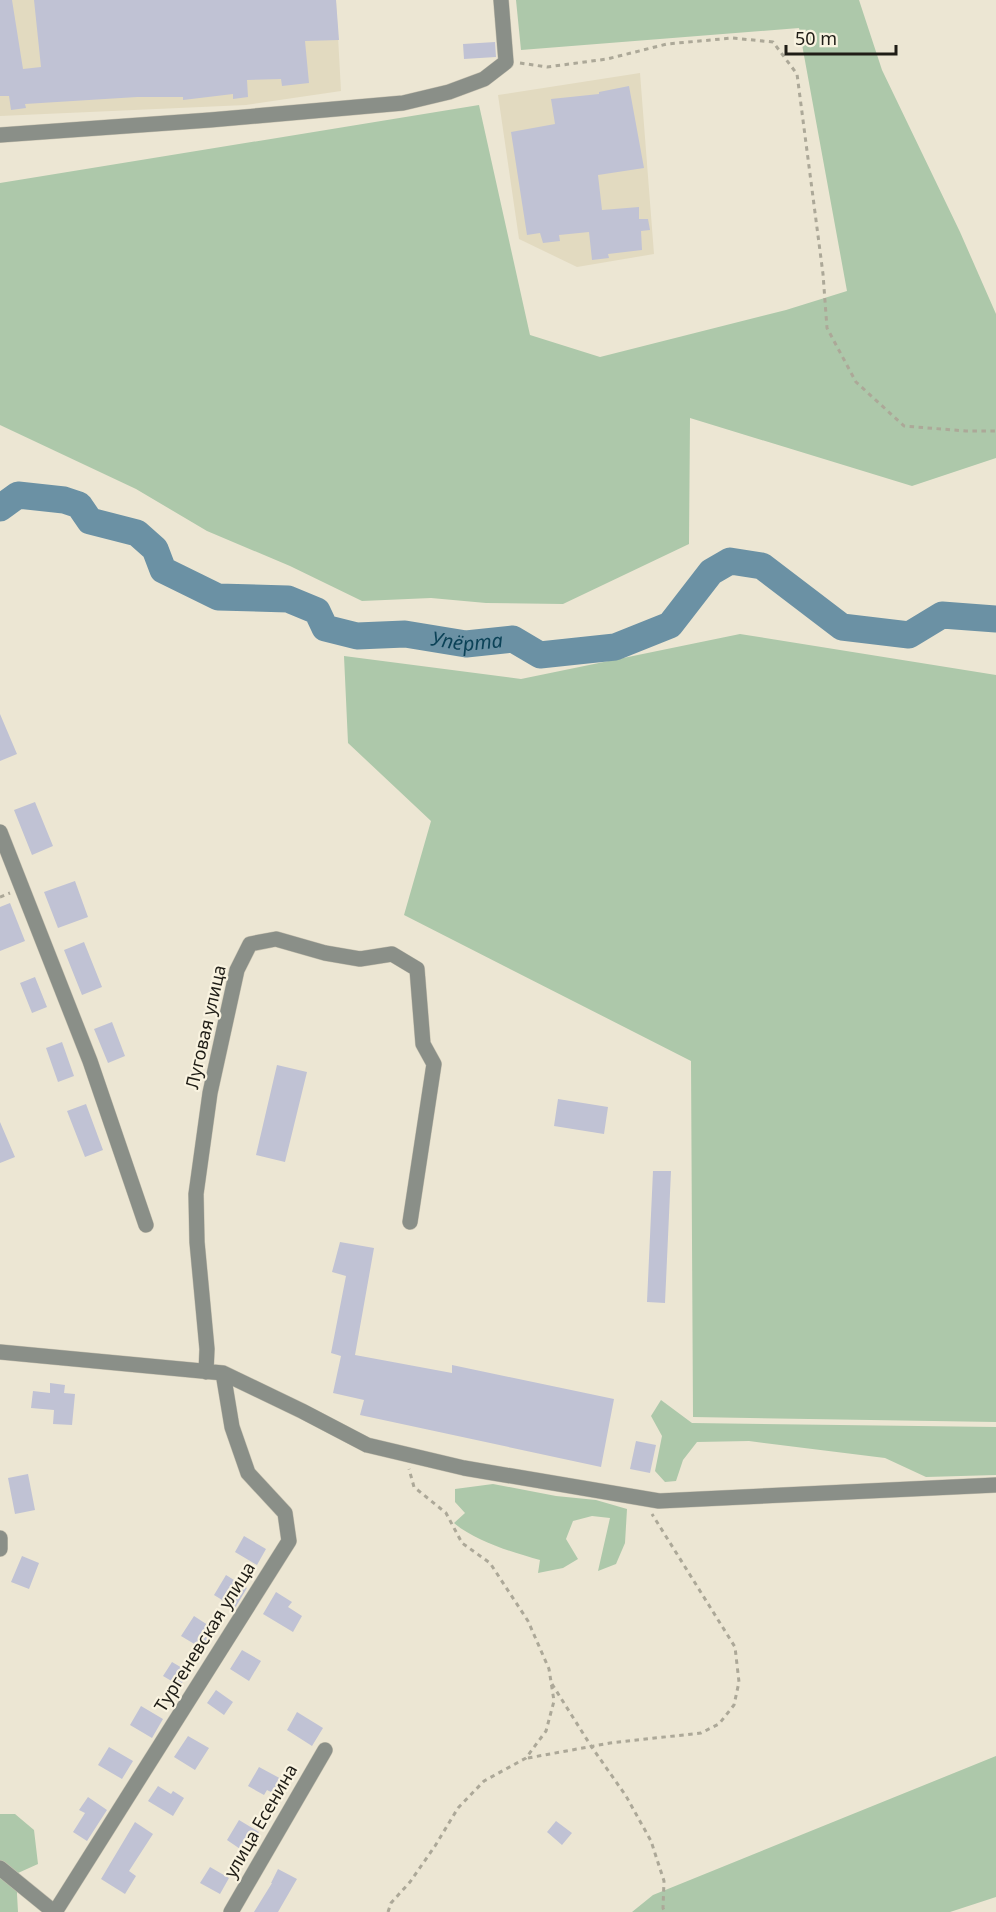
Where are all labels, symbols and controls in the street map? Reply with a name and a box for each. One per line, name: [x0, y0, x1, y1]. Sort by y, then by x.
scale bar: [786, 18, 896, 56]
text: 50 m: [795, 26, 837, 50]
water label: Упёрта: [429, 625, 504, 657]
street label: Луговая улица: [179, 963, 231, 1091]
street label: Тургеневская улица: [148, 1557, 260, 1716]
street label: улица Есенина: [218, 1759, 302, 1882]

